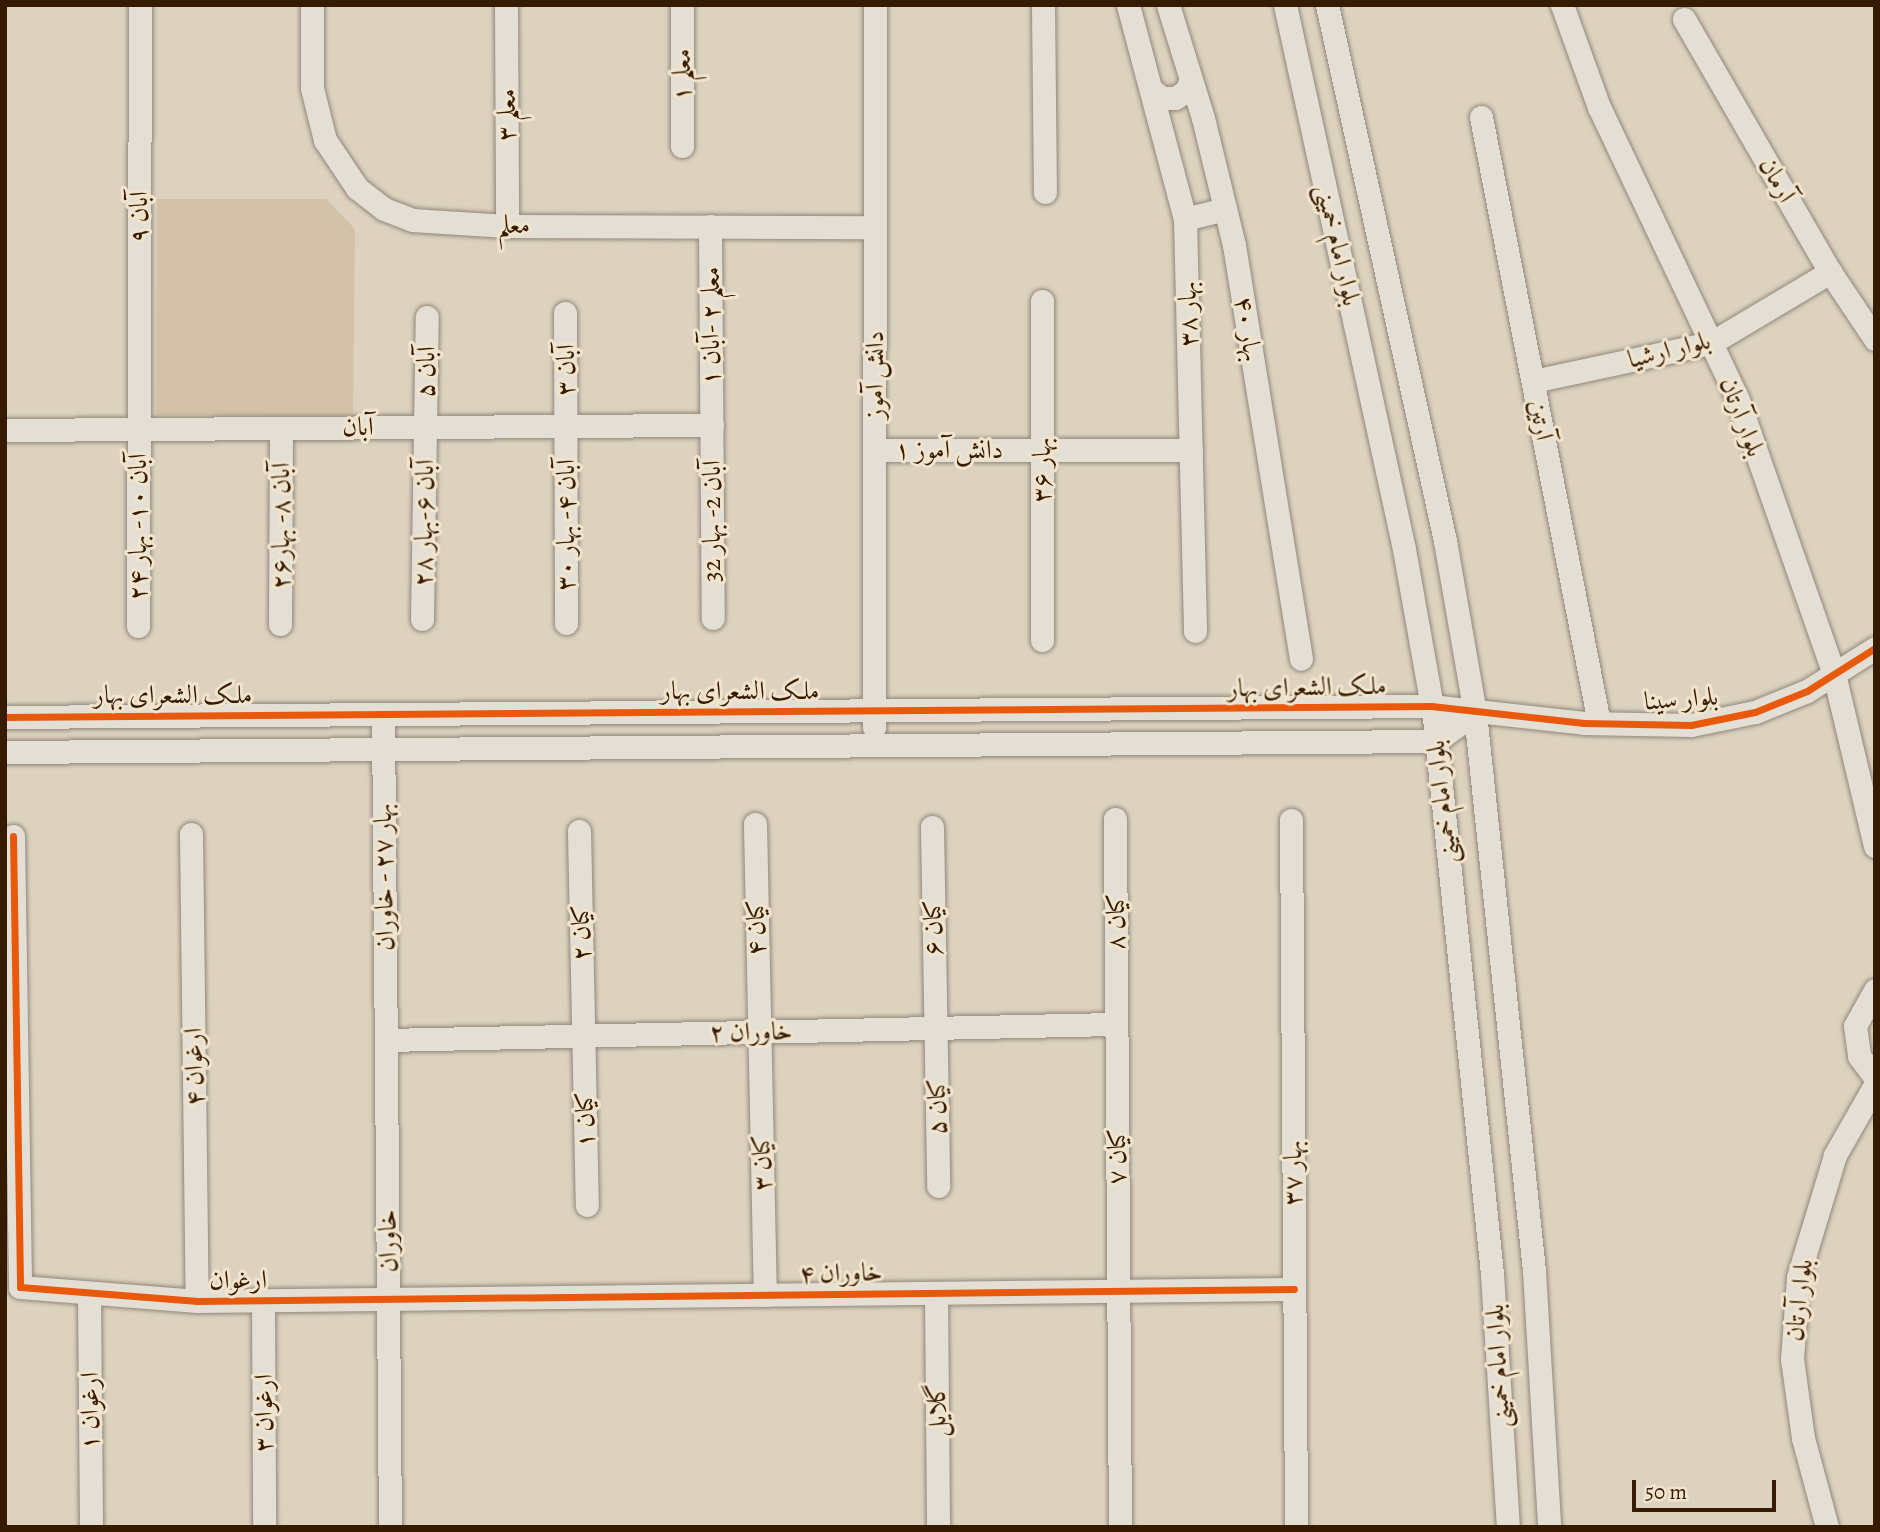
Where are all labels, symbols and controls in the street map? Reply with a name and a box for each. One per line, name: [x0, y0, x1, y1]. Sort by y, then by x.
street label: معلم ۱: [666, 49, 698, 101]
street label: معلم ۳: [491, 89, 523, 141]
street label: آرمان: [1752, 152, 1802, 208]
street label: بلوار امام خمینی: [1309, 181, 1367, 309]
street label: آبان ۹: [123, 191, 155, 243]
street label: معلم: [498, 209, 530, 241]
street label: معلم ۲ -آبان ۱: [695, 266, 727, 386]
street label: بهار ۳۸: [1172, 281, 1204, 347]
street label: بهار ۴۰: [1227, 294, 1269, 364]
street label: بلوار ارشیا: [1624, 325, 1714, 375]
street label: دانش آموز: [859, 331, 891, 419]
street label: آبان ۳: [550, 344, 582, 396]
street label: آبان ۵: [410, 346, 442, 398]
street label: بلوار آرتان: [1713, 373, 1771, 461]
street label: آرتین: [1522, 397, 1560, 443]
street label: آبان: [342, 411, 374, 443]
street label: دانش آموز ۱: [895, 434, 1003, 466]
street label: بهار ۳۶: [1026, 437, 1058, 503]
street label: آبان ۱۰- بهار ۲۴: [122, 453, 154, 601]
street label: آبان ۶-بهار ۲۸: [407, 459, 441, 587]
street label: آبان ۴- بهار ۳۰: [550, 459, 582, 591]
street label: آبان 2- بهار 32: [696, 460, 728, 582]
street label: ۲۶آبان ۸- بهار: [265, 462, 297, 590]
street label: ملک الشعرای بهار: [1227, 670, 1387, 704]
street label: ملک الشعرای بهار: [661, 675, 819, 707]
street label: ملک الشعرای بهار: [94, 679, 252, 711]
street label: بلوار سینا: [1643, 681, 1719, 717]
street label: بلوار امام خمینی: [1420, 739, 1464, 865]
street label: بهار ۲۷ - خاوران: [367, 802, 401, 952]
street label: کیان ۸: [1100, 894, 1132, 950]
street label: کیان ۴: [740, 900, 772, 956]
street label: کیان ۶: [917, 900, 949, 956]
street label: کیان ۲: [565, 905, 597, 961]
street label: خاوران ۲: [709, 1016, 793, 1048]
street label: ارغوان ۴: [178, 1028, 210, 1106]
street label: کیان ۵: [921, 1079, 953, 1135]
street label: کیان ۱: [569, 1092, 601, 1148]
street label: کیان ۷: [1101, 1129, 1133, 1185]
street label: کیان ۳: [745, 1134, 779, 1192]
street label: بهار ۳۷: [1277, 1140, 1309, 1206]
street label: خاوران: [372, 1209, 404, 1273]
street label: خاوران ۴: [799, 1257, 883, 1289]
street label: بلوار آرتان: [1778, 1257, 1820, 1343]
street label: ارغوان: [209, 1264, 267, 1296]
street label: بلوار امام خمینی: [1479, 1303, 1517, 1429]
street label: ارغوان ۱: [74, 1372, 106, 1450]
street label: ارغوان ۳: [248, 1374, 280, 1452]
street label: گلایل: [921, 1383, 953, 1437]
scale bar: [1635, 1466, 1778, 1510]
text: 50 m: [1645, 1478, 1687, 1506]

